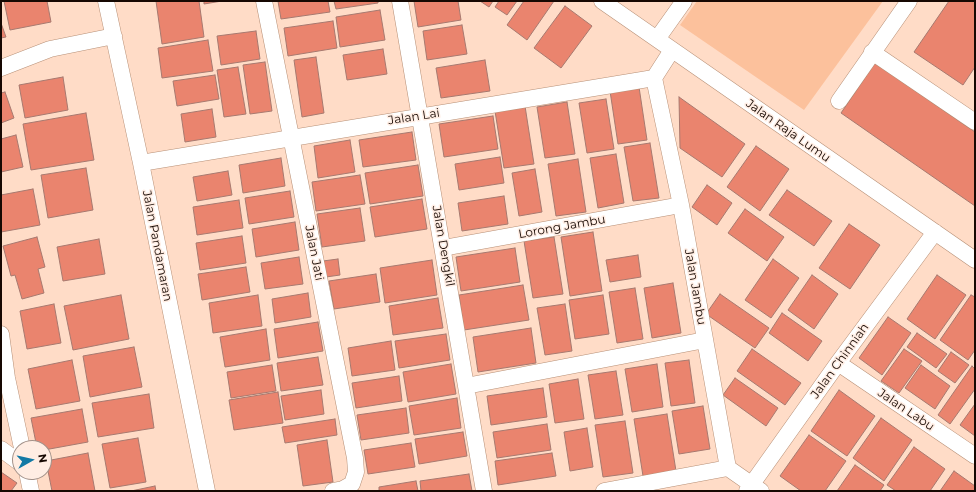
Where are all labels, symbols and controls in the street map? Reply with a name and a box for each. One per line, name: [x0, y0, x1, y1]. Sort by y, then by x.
street label: Jalan Raja Lumu: [743, 97, 833, 165]
street label: Jalan Lai: [387, 106, 441, 128]
street label: Jalan Pandamaran: [139, 189, 175, 303]
street label: Jalan Dengkil: [429, 204, 457, 288]
street label: Lorong Jambu: [517, 212, 607, 242]
street label: Jalan Jati: [302, 224, 326, 282]
street label: Jalan Jambu: [681, 248, 709, 326]
street label: Jalan Chinniah: [808, 321, 872, 401]
street label: Jalan Labu: [875, 386, 937, 434]
north arrow: [12, 440, 52, 480]
text: N: [35, 453, 50, 464]

